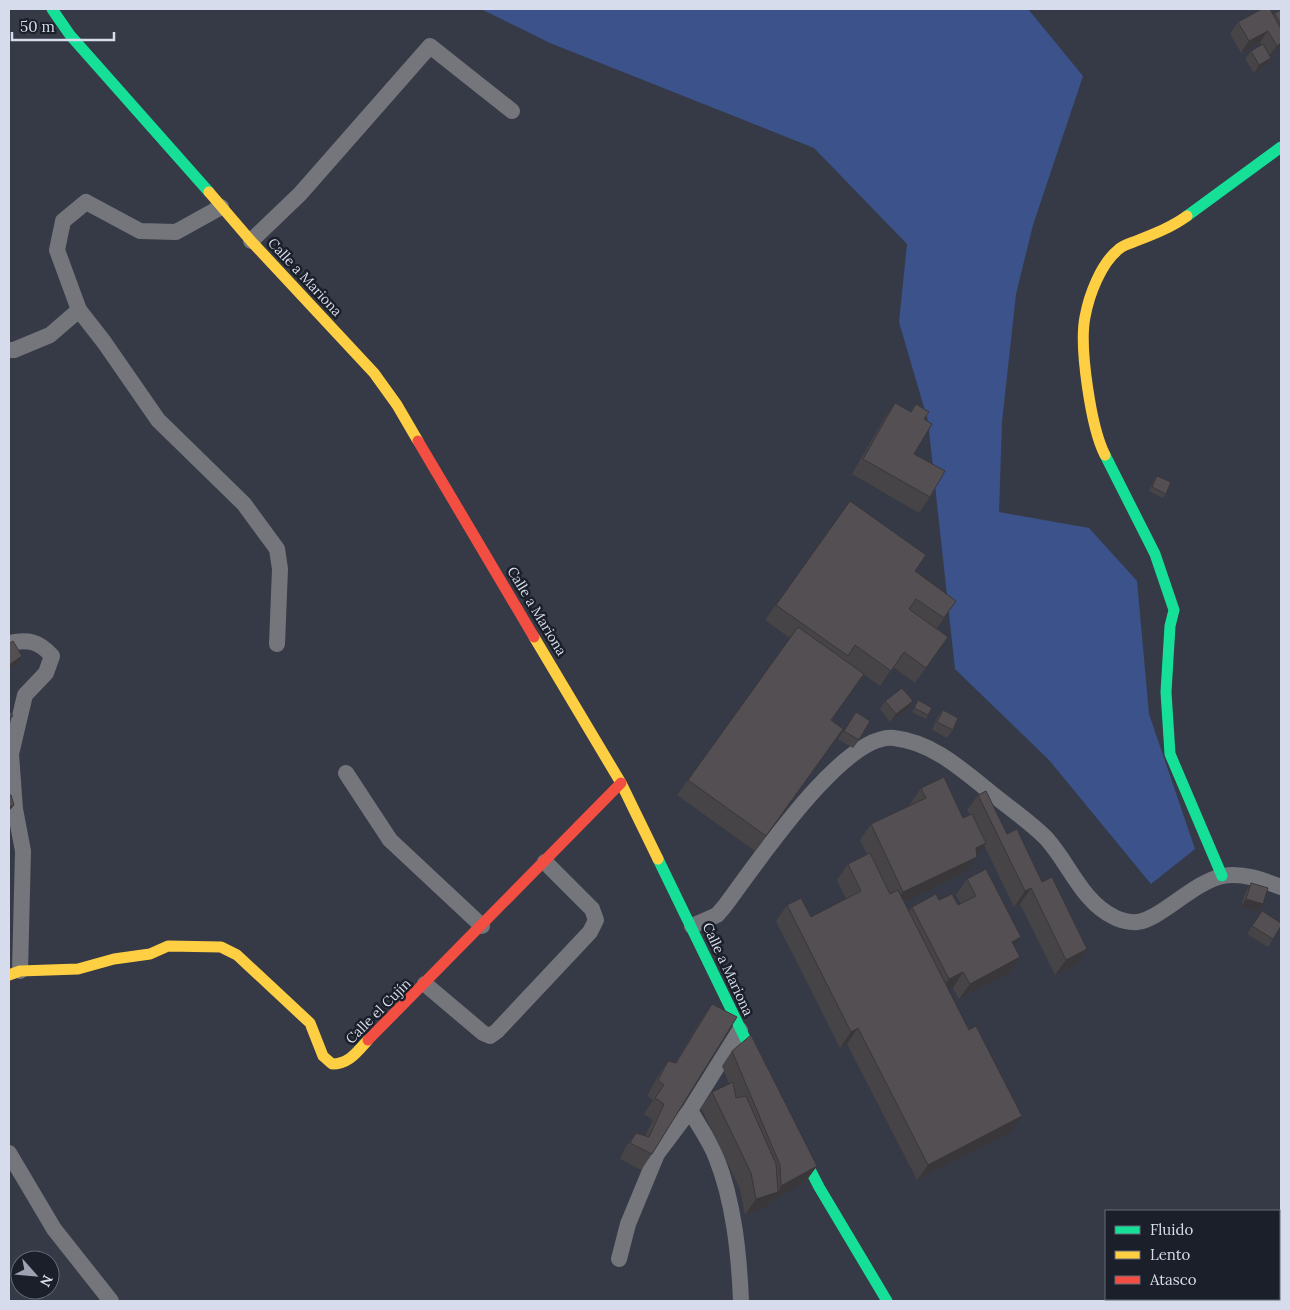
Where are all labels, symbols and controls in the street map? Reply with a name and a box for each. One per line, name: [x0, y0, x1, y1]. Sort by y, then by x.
scale bar: [12, 10, 115, 42]
text: 50 m: [20, 17, 55, 36]
street label: Calle a Mariona: [264, 234, 346, 320]
street label: Calle a Mariona: [503, 563, 571, 659]
street label: Calle a Mariona: [699, 920, 757, 1018]
street label: Calle el Cujín: [342, 974, 415, 1047]
legend: [1105, 1210, 1280, 1300]
text: Fluido: [1150, 1220, 1193, 1239]
text: Lento: [1150, 1245, 1191, 1264]
north arrow: [10, 1250, 60, 1300]
text: Atasco: [1149, 1270, 1197, 1289]
text: N: [36, 1272, 57, 1290]

